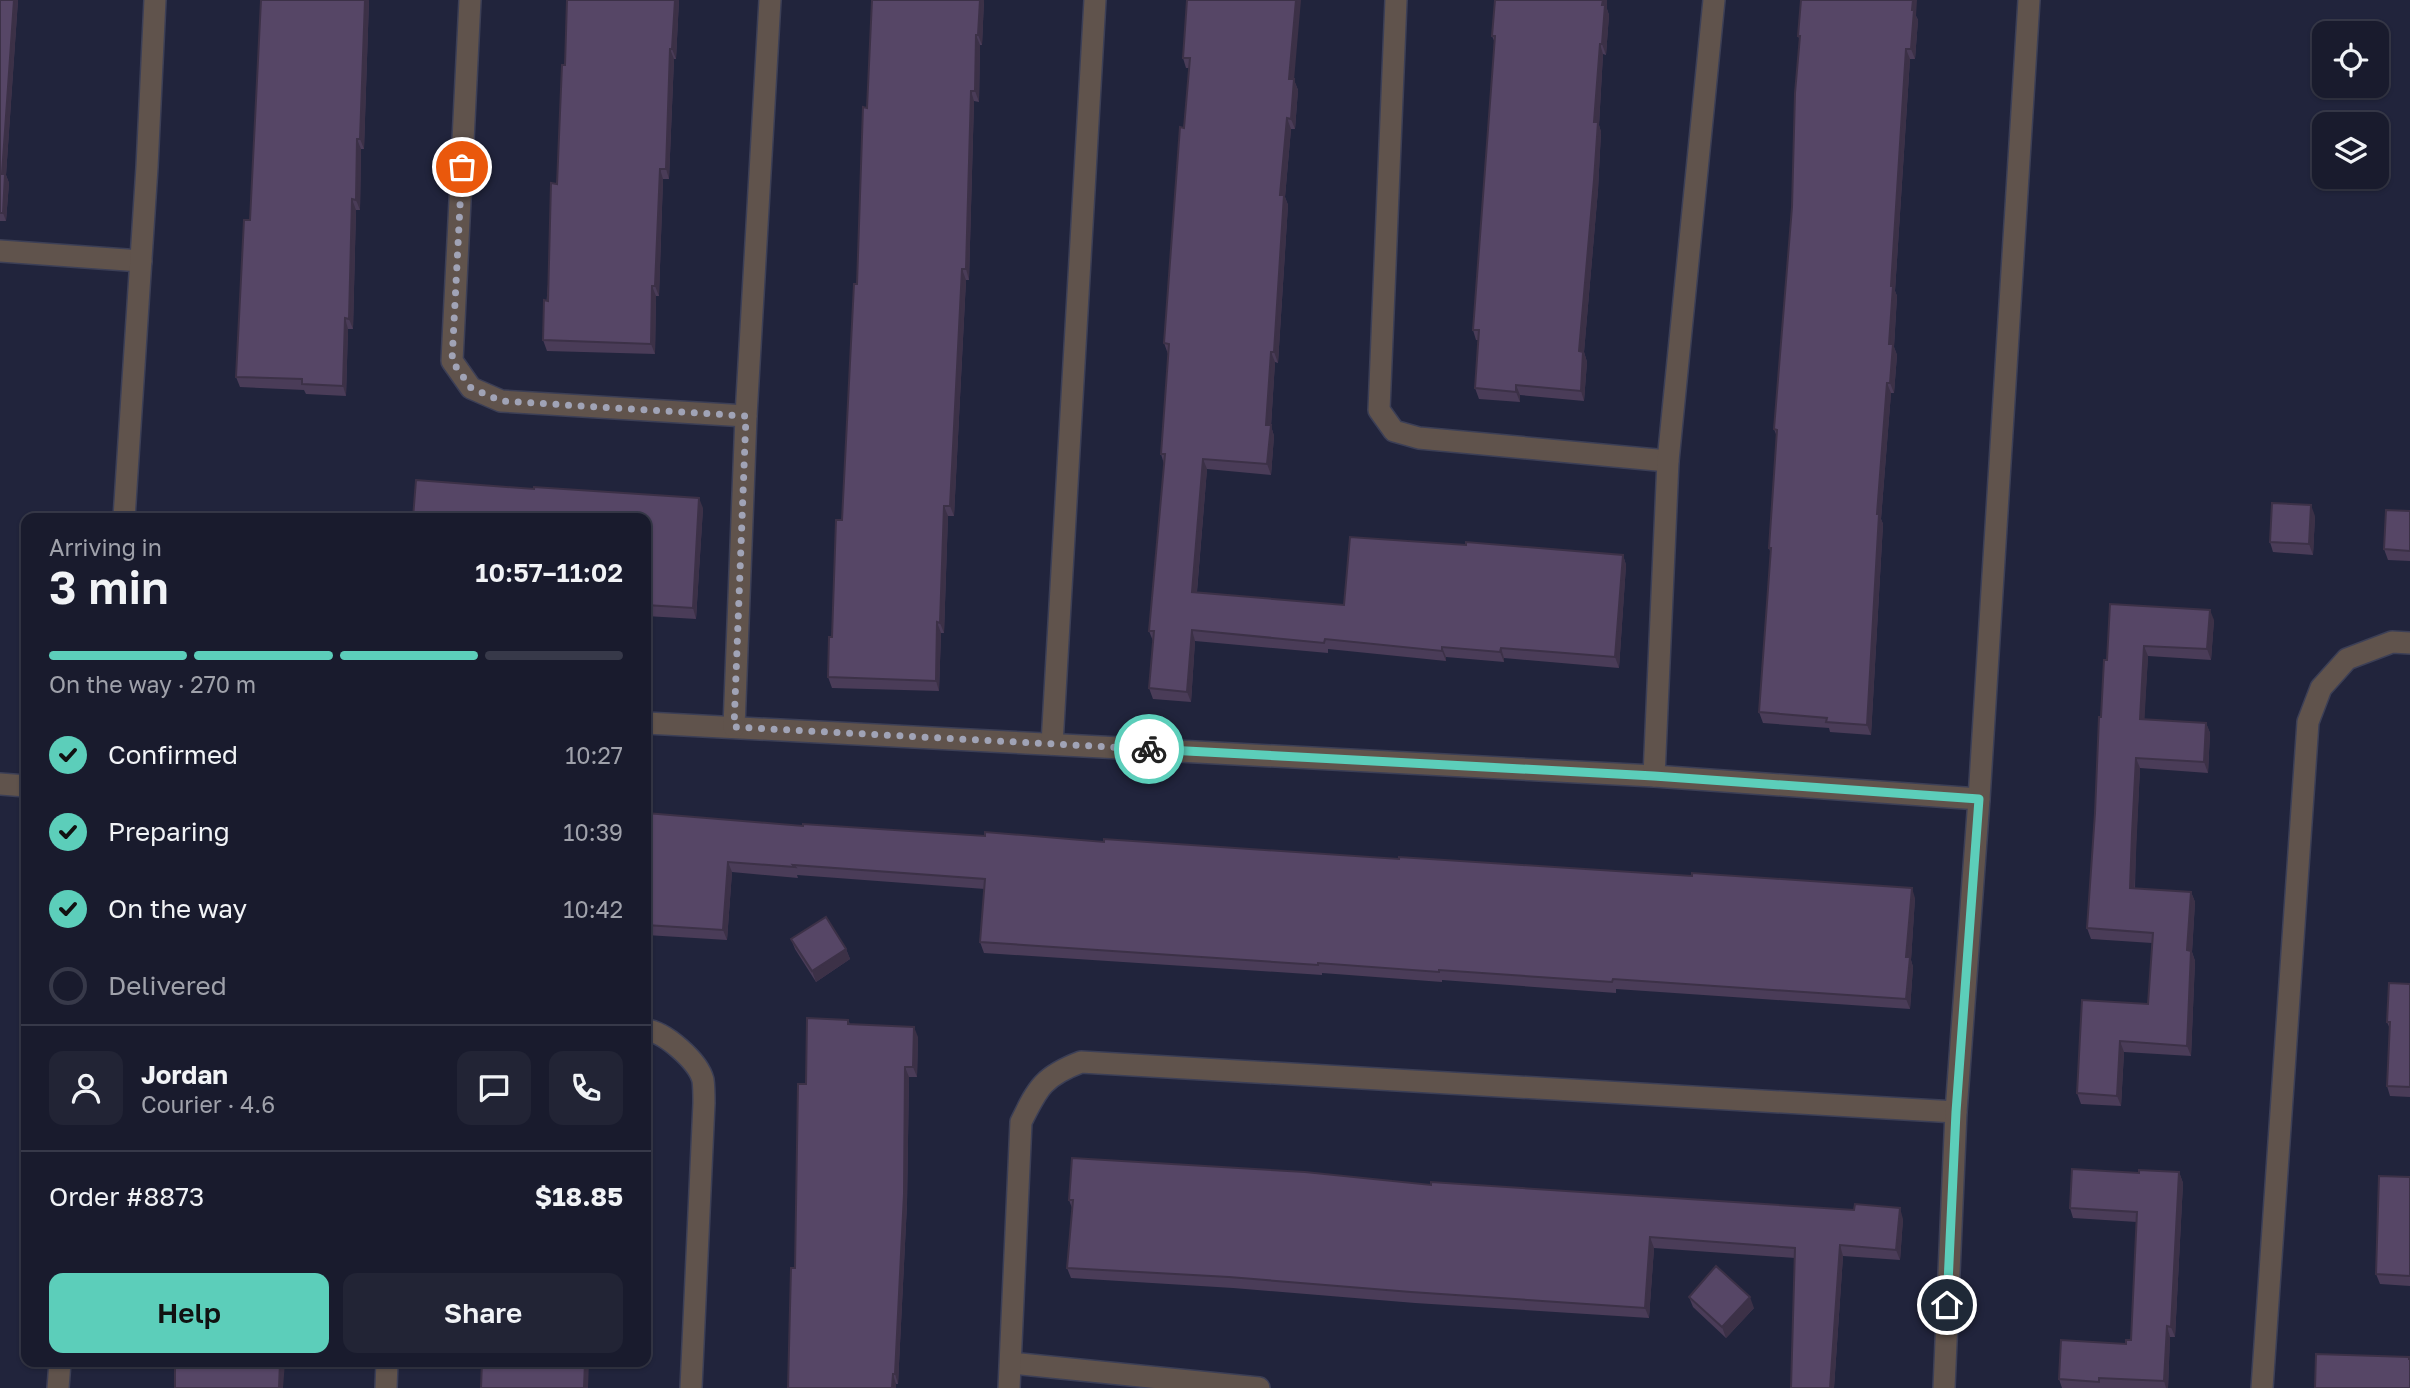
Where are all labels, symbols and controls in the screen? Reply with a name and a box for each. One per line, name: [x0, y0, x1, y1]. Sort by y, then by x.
map controls: [2312, 21, 2389, 189]
button: locate: [2312, 21, 2389, 98]
button: layers: [2312, 112, 2389, 189]
pin: [432, 137, 492, 197]
icon: bag: [443, 148, 481, 186]
text: Arriving in: [49, 533, 162, 561]
text: 10:57–11:02: [475, 557, 623, 588]
text: 3 min: [49, 559, 169, 614]
text: On the way · 270 m: [49, 670, 256, 698]
courier: [1114, 714, 1184, 784]
icon: bike: [1130, 730, 1168, 768]
icon: check: [49, 736, 87, 774]
text: Confirmed: [108, 739, 238, 770]
text: 10:27: [565, 741, 623, 769]
icon: check: [49, 813, 87, 851]
text: Preparing: [108, 816, 230, 847]
text: 10:39: [563, 818, 623, 846]
icon: check: [49, 890, 87, 928]
text: On the way: [108, 893, 247, 924]
text: 10:42: [563, 895, 623, 923]
text: Delivered: [108, 970, 227, 1001]
button: person: [49, 1051, 123, 1125]
button: chat: [457, 1051, 531, 1125]
button: phone: [549, 1051, 623, 1125]
text: Jordan: [141, 1059, 228, 1090]
text: Courier · 4.6: [141, 1090, 275, 1118]
text: Order #8873: [49, 1181, 204, 1212]
text: $18.85: [535, 1181, 623, 1212]
button: Help: [49, 1273, 329, 1353]
button: Share: [343, 1273, 623, 1353]
pin: [1917, 1275, 1977, 1335]
icon: home: [1928, 1286, 1966, 1324]

